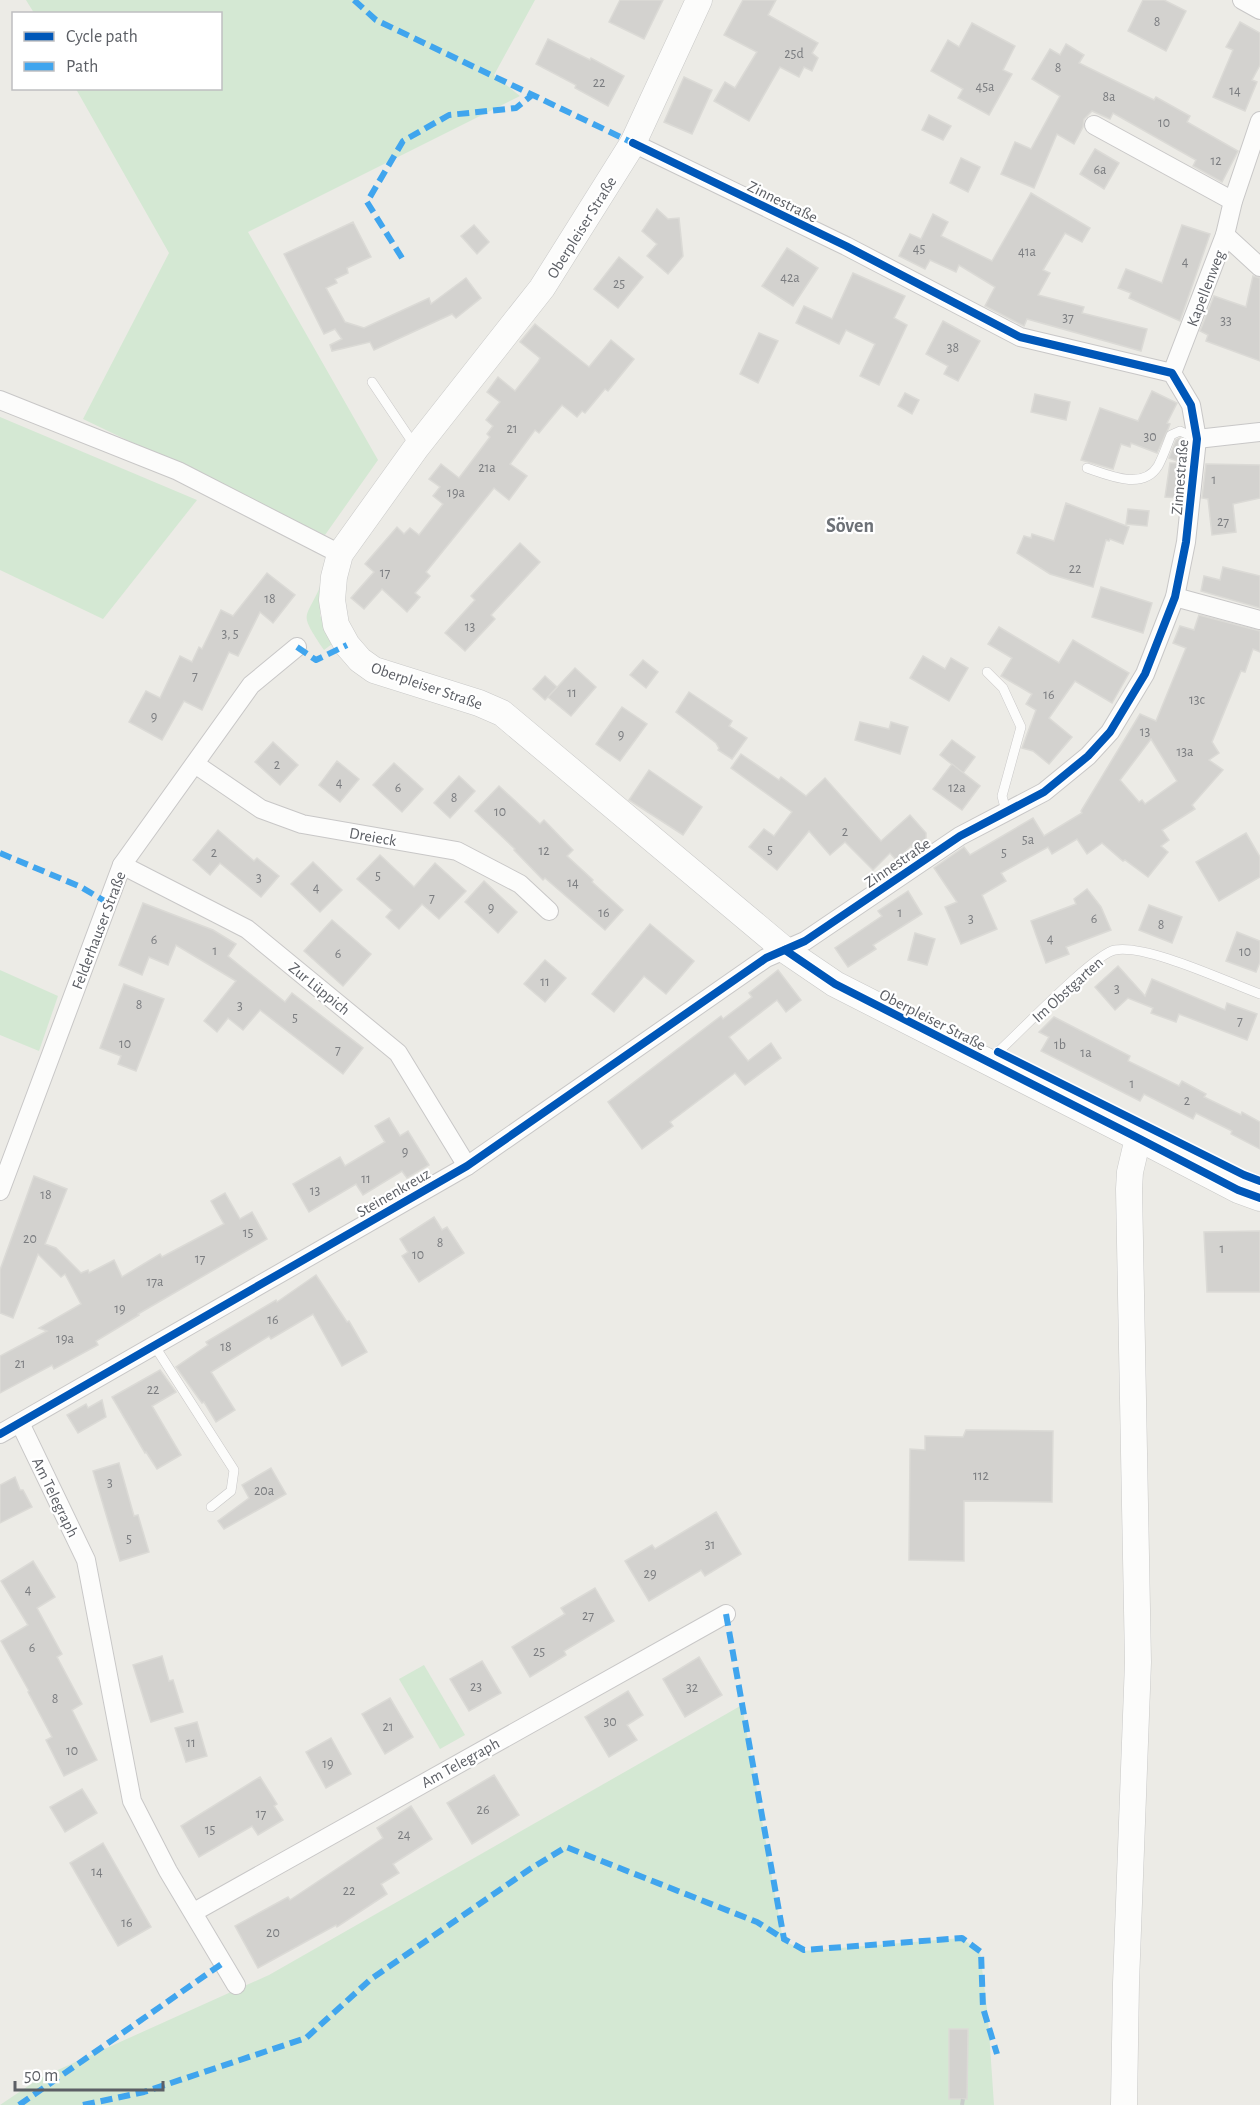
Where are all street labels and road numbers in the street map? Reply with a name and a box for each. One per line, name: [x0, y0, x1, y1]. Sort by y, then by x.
street label: Oberpleiser Straße: [544, 174, 620, 281]
street label: Zinnestraße: [745, 178, 820, 226]
street label: Kapellenweg: [1184, 248, 1228, 329]
street label: Zinnestraße: [1169, 439, 1191, 515]
street label: Oberpleiser Straße: [369, 659, 484, 713]
street label: Dreieck: [348, 825, 398, 849]
street label: Zinnestraße: [862, 835, 933, 891]
street label: Felderhauser Straße: [69, 869, 129, 991]
street label: Im Obstgarten: [1029, 954, 1106, 1026]
street label: Zur Lüppich: [286, 959, 353, 1018]
street label: Oberpleiser Straße: [877, 986, 988, 1054]
street label: Steinenkreuz: [354, 1165, 433, 1220]
street label: Am Telegraph: [29, 1455, 81, 1540]
street label: Am Telegraph: [419, 1735, 502, 1791]

